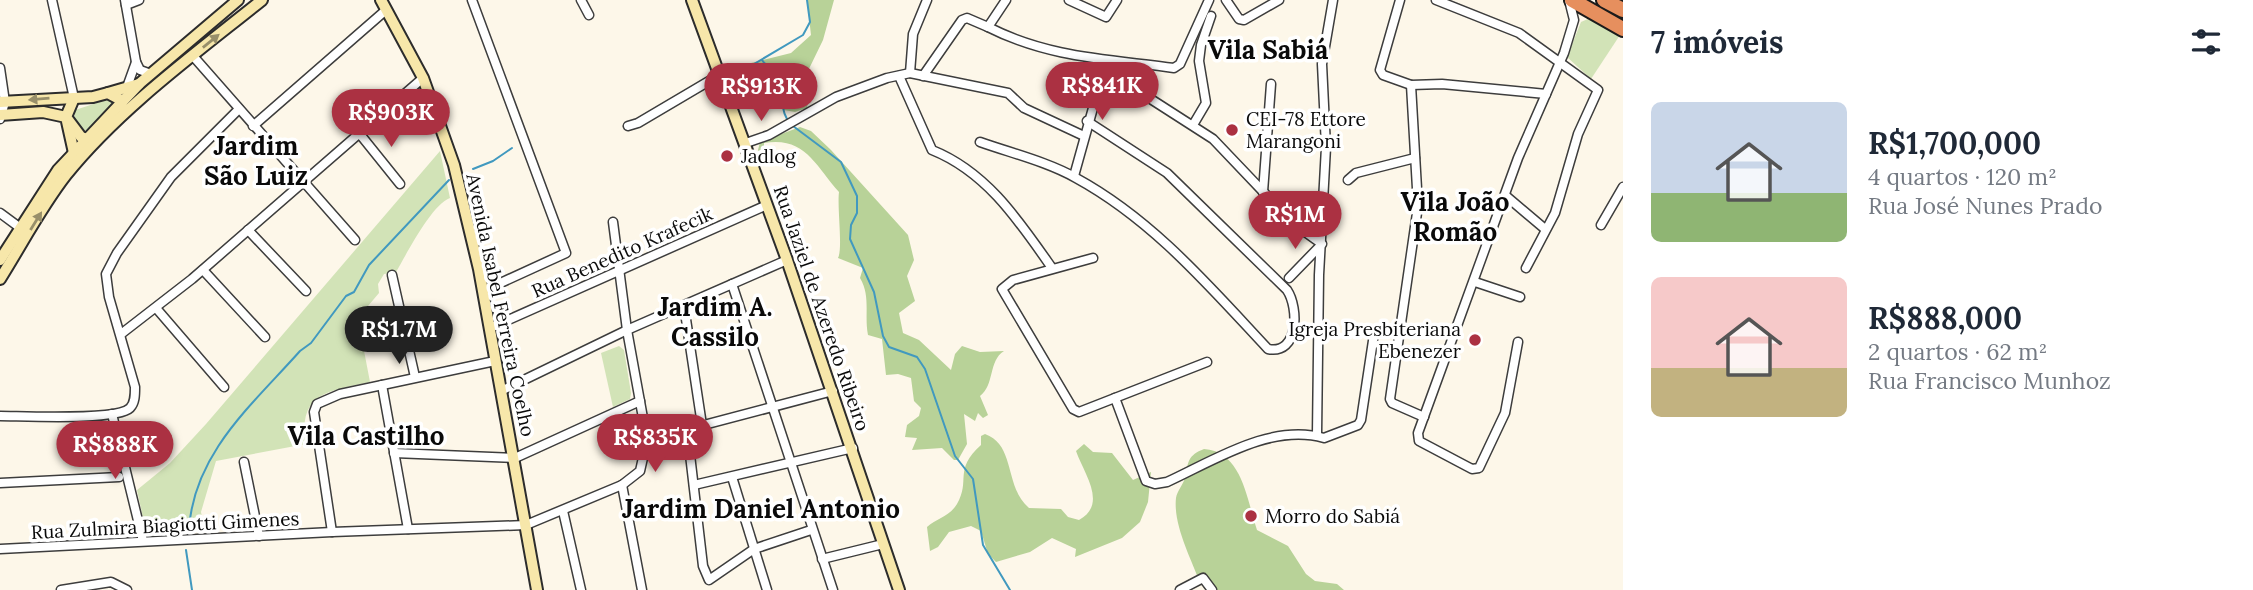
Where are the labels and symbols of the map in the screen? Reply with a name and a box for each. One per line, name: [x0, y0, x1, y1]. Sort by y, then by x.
district label: Vila Sabiá: [1207, 33, 1329, 66]
one-way arrow: [201, 34, 219, 49]
pin: R$841K: [1045, 62, 1159, 122]
pin: R$913K: [704, 64, 818, 123]
pin: R$903K: [334, 90, 448, 149]
one-way arrow: [28, 94, 50, 105]
place label: CEI-78 Ettore Marangoni: [1246, 107, 1366, 153]
marker: CEI-78 Ettore Marangoni: [1224, 122, 1240, 138]
district label: Jardim São Luiz: [204, 129, 308, 192]
place label: Jadlog: [740, 144, 796, 168]
marker: Jadlog: [719, 148, 735, 164]
street label: Avenida Isabel Ferreira Coelho: [461, 170, 541, 439]
street label: Rua Jaziel de Azeredo Ribeiro: [769, 182, 875, 434]
district label: Vila João Romão: [1401, 185, 1509, 248]
pin: R$1M: [1254, 191, 1336, 251]
street label: Rua Benedito Krafecik: [528, 201, 717, 303]
one-way arrow: [30, 211, 43, 230]
district label: Jardim A. Cassilo: [657, 290, 773, 353]
pin: R$1.7M: [342, 306, 456, 366]
place label: Igreja Presbiteriana Ebenezer: [1288, 317, 1462, 363]
marker: Igreja Presbiteriana Ebenezer: [1467, 332, 1483, 348]
pin: R$835K: [598, 414, 712, 474]
district label: Vila Castilho: [287, 419, 445, 452]
pin: R$888K: [58, 421, 172, 481]
district label: Jardim Daniel Antonio: [622, 492, 900, 525]
place label: Morro do Sabiá: [1265, 504, 1400, 528]
street label: Rua Zulmira Biagiotti Gimenes: [30, 506, 300, 544]
marker: Morro do Sabiá: [1243, 508, 1259, 524]

